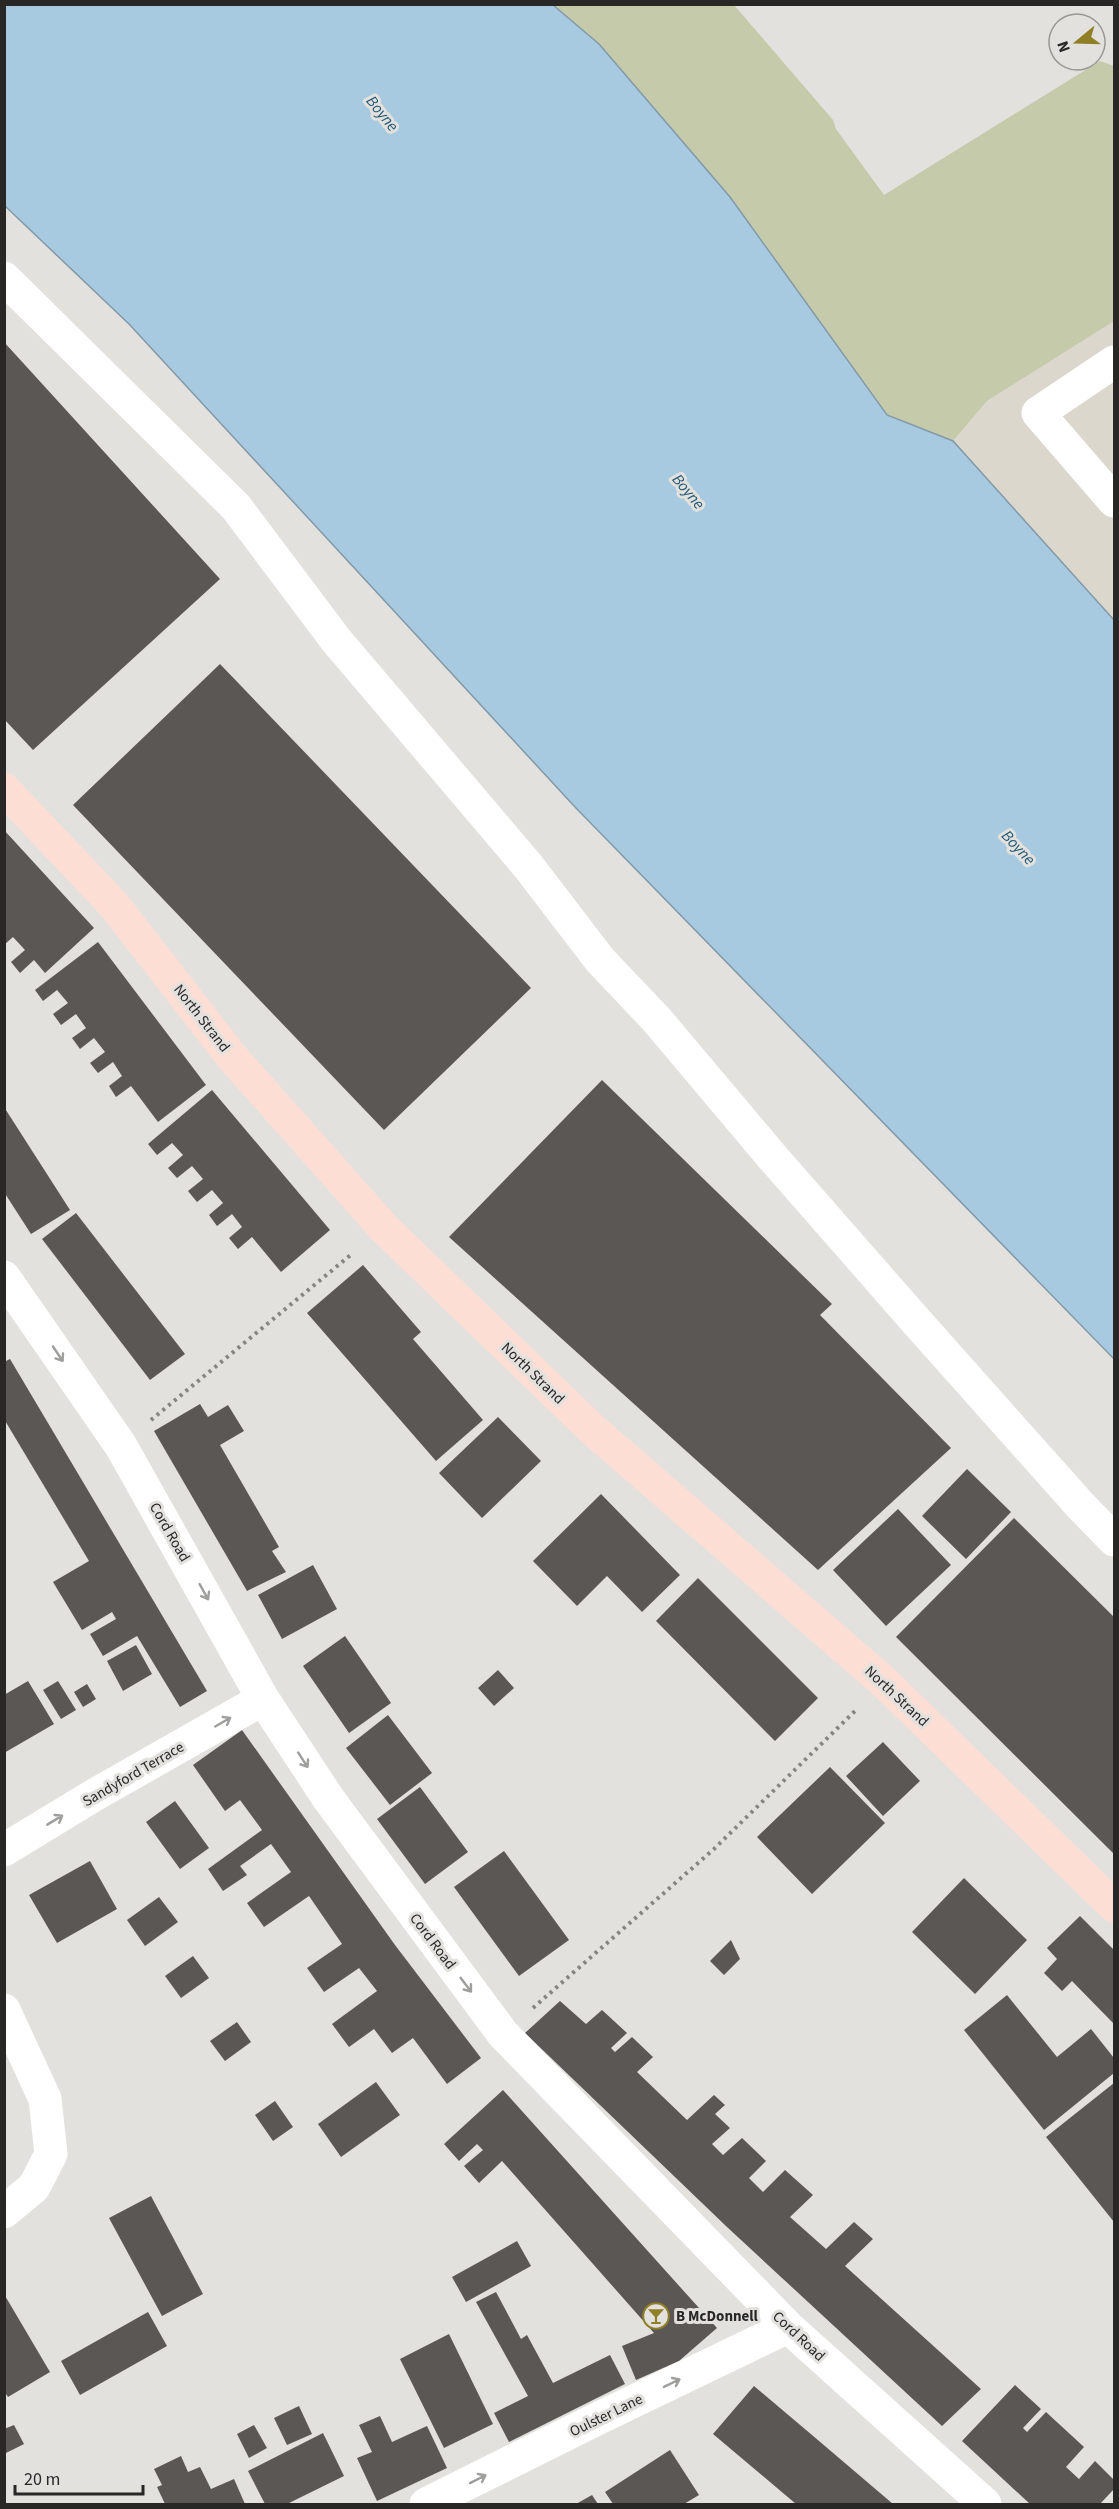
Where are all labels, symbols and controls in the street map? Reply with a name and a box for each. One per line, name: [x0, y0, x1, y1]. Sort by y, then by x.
north arrow: [1047, 12, 1107, 72]
text: N: [1052, 38, 1076, 55]
water label: Boyne: [361, 91, 404, 136]
water label: Boyne: [667, 469, 710, 514]
water label: Boyne: [996, 825, 1040, 870]
street label: North Strand: [168, 980, 235, 1057]
street label: North Strand: [496, 1338, 569, 1409]
one-way arrow: [52, 1345, 64, 1362]
street label: Cord Road: [144, 1499, 195, 1566]
one-way arrow: [198, 1583, 210, 1600]
street label: North Strand: [860, 1661, 933, 1732]
one-way arrow: [214, 1716, 231, 1728]
street label: Sandyford Terrace: [79, 1737, 188, 1812]
one-way arrow: [296, 1751, 309, 1768]
one-way arrow: [46, 1813, 63, 1825]
street label: Cord Road: [405, 1909, 461, 1974]
one-way arrow: [460, 1977, 473, 1993]
bar icon: B McDonnell: [641, 2301, 671, 2331]
place label: B McDonnell: [676, 2306, 759, 2327]
street label: Cord Road: [768, 2306, 830, 2366]
one-way arrow: [662, 2376, 680, 2388]
street label: Oulster Lane: [566, 2389, 646, 2442]
scale bar: [15, 2458, 142, 2496]
text: 20 m: [24, 2467, 60, 2492]
one-way arrow: [469, 2473, 487, 2484]

